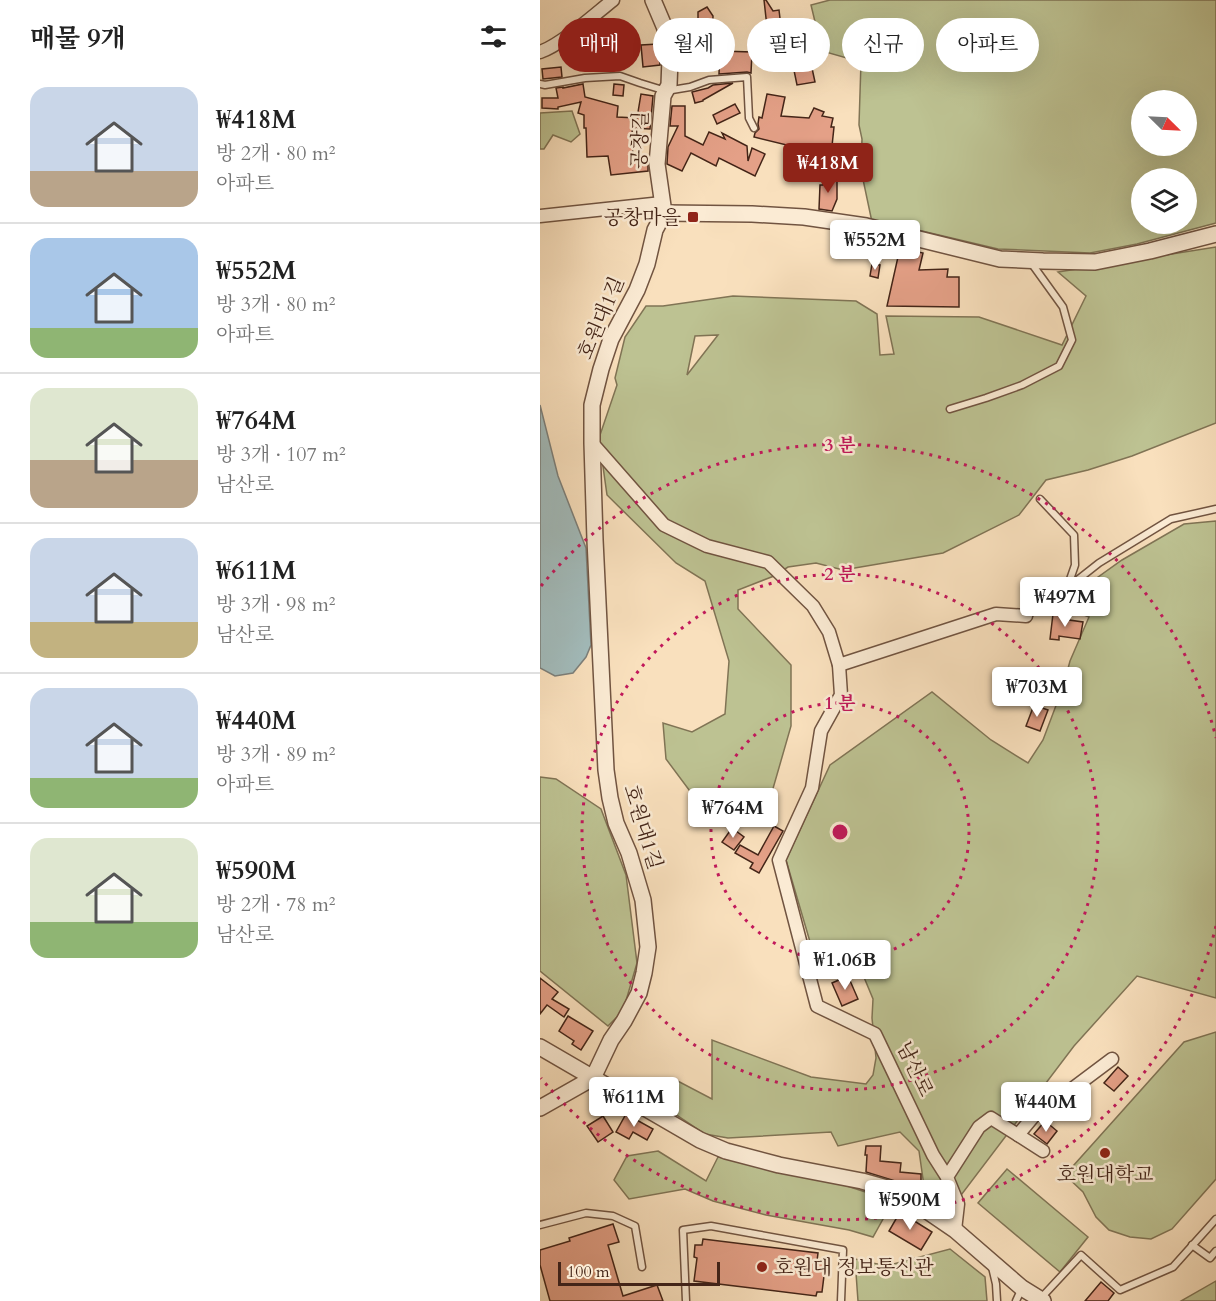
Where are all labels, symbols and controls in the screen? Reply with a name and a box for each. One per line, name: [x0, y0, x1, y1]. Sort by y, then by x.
chip: 매매: [558, 18, 641, 72]
chip: 월세: [653, 18, 735, 72]
chip: 필터: [747, 18, 830, 72]
chip: 신규: [842, 18, 924, 72]
chip: 아파트: [936, 18, 1039, 72]
icon: filters: [477, 20, 510, 53]
text: 매물 9개: [30, 21, 126, 56]
north arrow: [1131, 90, 1197, 156]
map controls: [1131, 90, 1197, 234]
text: ₩418M: [216, 102, 297, 137]
icon: home: [78, 111, 150, 183]
street label: 공창길: [625, 111, 655, 169]
text: 방 2개 · 80 m²: [216, 140, 336, 167]
pin: ₩418M: [786, 143, 870, 194]
text: ₩418M: [797, 149, 859, 176]
button: layers: [1131, 168, 1197, 234]
text: 아파트: [216, 170, 274, 197]
place label: 공창마을: [604, 204, 681, 231]
marker: 공창마을: [686, 210, 700, 224]
pin: ₩552M: [833, 220, 917, 271]
text: ₩552M: [844, 226, 906, 253]
text: ₩552M: [216, 253, 297, 288]
icon: home: [78, 262, 150, 334]
street label: 호원대1길: [571, 272, 631, 364]
text: 방 3개 · 80 m²: [216, 291, 336, 318]
text: 아파트: [216, 321, 274, 348]
text: ₩764M: [216, 403, 297, 438]
icon: home: [78, 412, 150, 484]
text: 3 분: [824, 433, 856, 458]
text: 방 3개 · 107 m²: [216, 441, 346, 468]
text: 남산로: [216, 471, 274, 498]
text: ₩611M: [216, 553, 297, 588]
icon: home: [78, 562, 150, 634]
text: 2 분: [824, 562, 856, 587]
pin: ₩497M: [1023, 577, 1107, 628]
text: ₩497M: [1034, 583, 1096, 610]
text: 방 3개 · 98 m²: [216, 591, 336, 618]
text: 남산로: [216, 621, 274, 648]
pin: ₩703M: [995, 667, 1079, 718]
text: ₩703M: [1006, 673, 1068, 700]
text: 1 분: [824, 691, 856, 716]
text: ₩440M: [216, 703, 297, 738]
icon: home: [78, 712, 150, 784]
text: 방 3개 · 89 m²: [216, 741, 336, 768]
text: 아파트: [216, 771, 274, 798]
street label: 호원대1길: [617, 781, 669, 873]
pin: ₩764M: [691, 788, 775, 839]
text: ₩764M: [702, 794, 764, 821]
centre of rings: [830, 822, 850, 842]
text: ₩590M: [216, 853, 297, 888]
icon: home: [78, 862, 150, 934]
text: 방 2개 · 78 m²: [216, 891, 336, 918]
text: 남산로: [216, 921, 274, 948]
pin: ₩1.06B: [796, 940, 894, 991]
text: ₩1.06B: [814, 946, 876, 973]
street label: 남산로: [891, 1037, 939, 1101]
pin: ₩611M: [592, 1077, 676, 1128]
pin: ₩440M: [1004, 1082, 1088, 1133]
text: ₩611M: [603, 1083, 665, 1110]
text: ₩440M: [1015, 1088, 1077, 1115]
marker: 호원대학교: [1098, 1146, 1112, 1160]
place label: 호원대학교: [1057, 1161, 1154, 1188]
pin: ₩590M: [868, 1180, 952, 1231]
text: ₩590M: [879, 1186, 941, 1213]
place label: 호원대 정보통신관: [774, 1254, 935, 1281]
scale bar: [558, 1259, 720, 1286]
marker: 호원대 정보통신관: [755, 1260, 769, 1274]
text: 100 m: [567, 1261, 609, 1283]

